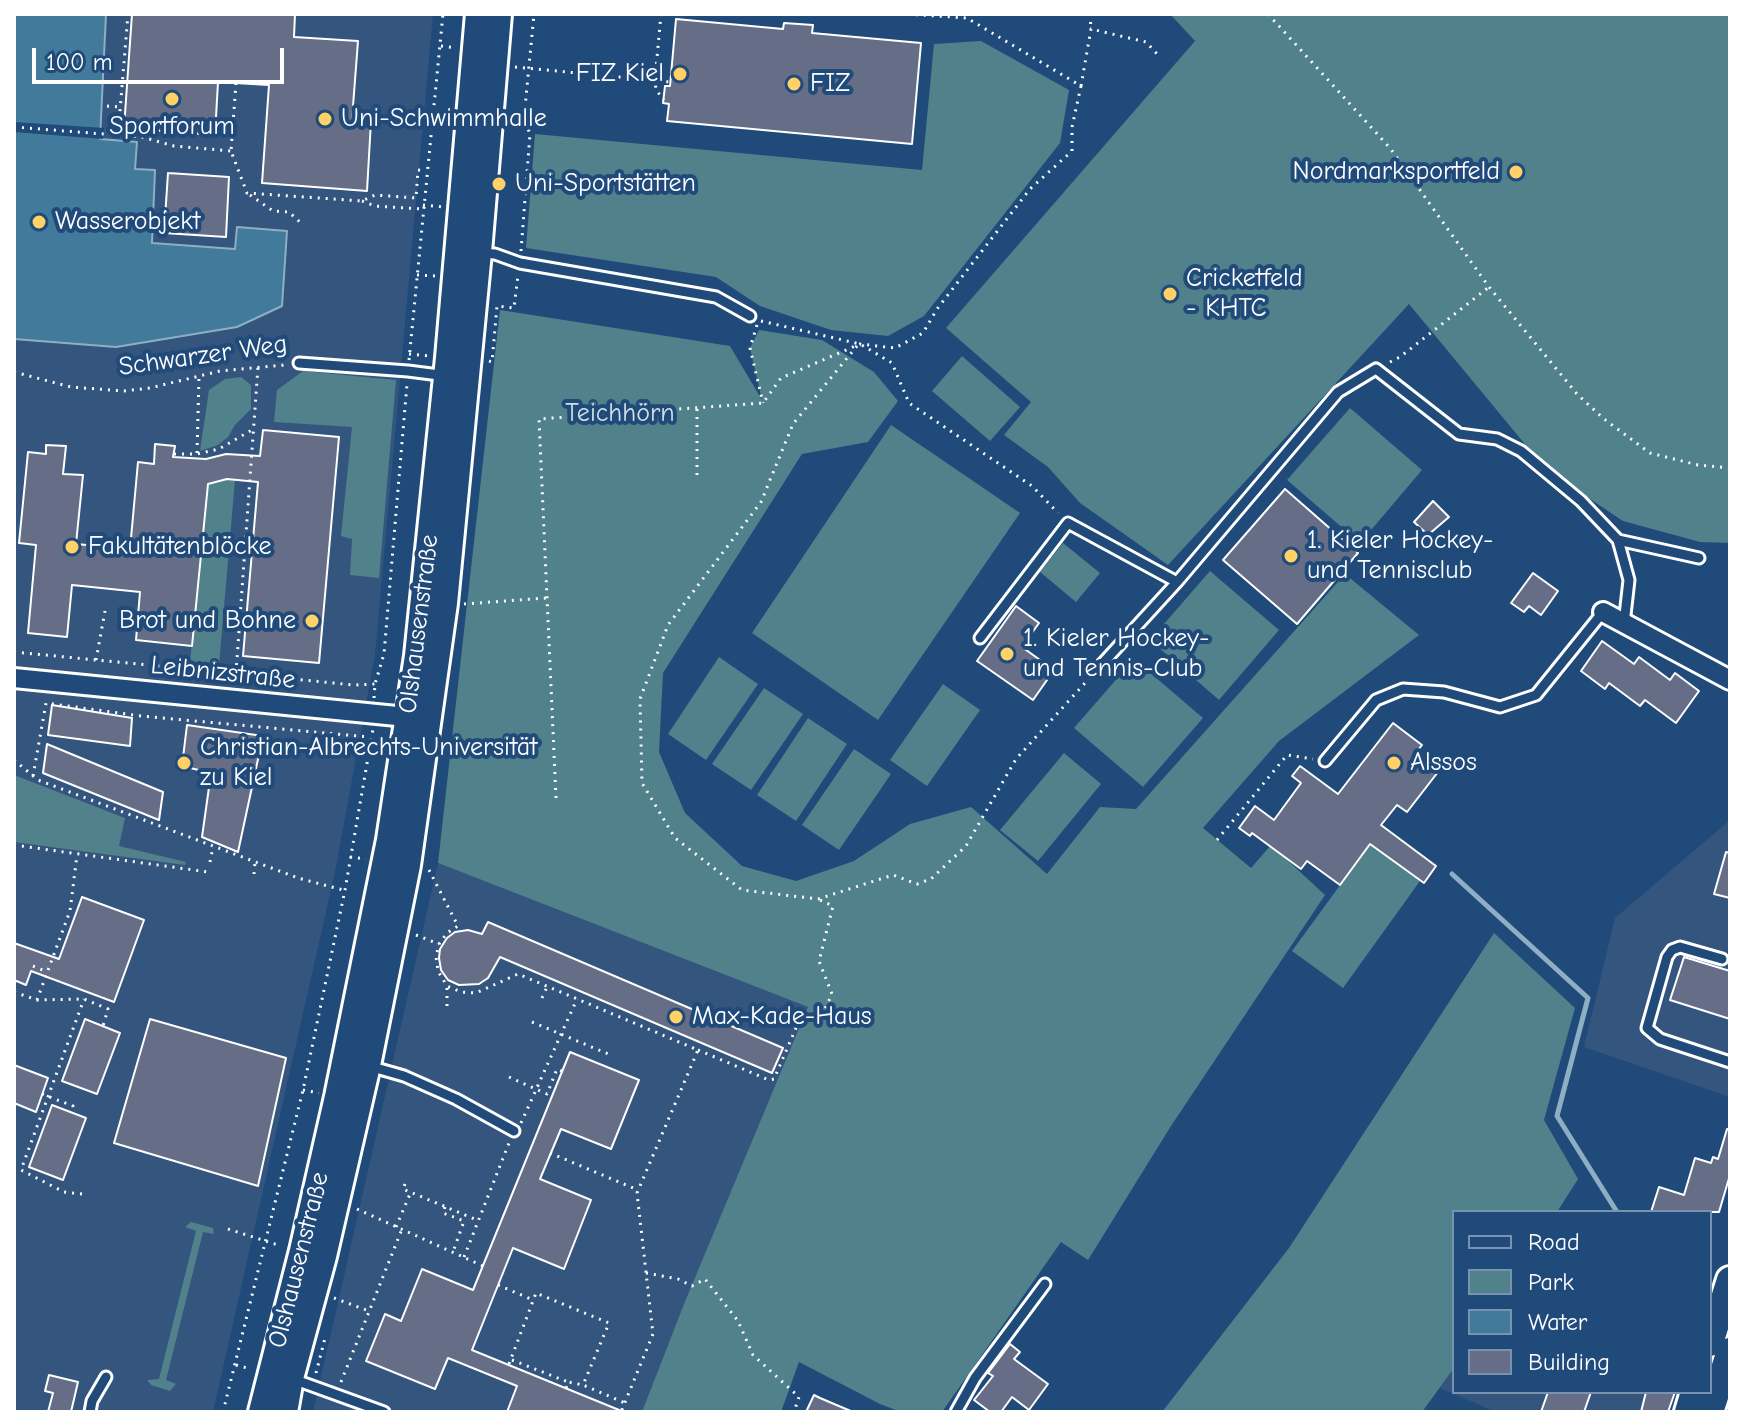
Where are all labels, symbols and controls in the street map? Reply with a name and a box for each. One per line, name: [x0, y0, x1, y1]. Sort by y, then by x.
scale bar: [36, 32, 288, 82]
text: 100 m: [46, 48, 113, 76]
place label: FIZ Kiel: [576, 58, 664, 90]
marker: FIZ Kiel: [671, 65, 689, 83]
place label: FIZ: [810, 68, 850, 100]
marker: FIZ: [785, 75, 803, 93]
marker: Sportforum: [163, 90, 181, 108]
place label: Uni-Schwimmhalle: [341, 103, 547, 135]
marker: Uni-Schwimmhalle: [316, 110, 334, 128]
place label: Sportforum: [109, 111, 235, 143]
place label: Nordmarksportfeld: [1293, 156, 1500, 188]
marker: Nordmarksportfeld: [1507, 163, 1525, 181]
place label: Uni-Sportstätten: [515, 168, 696, 200]
marker: Uni-Sportstätten: [490, 175, 508, 193]
place label: Wasserobjekt: [55, 206, 200, 238]
marker: Wasserobjekt: [30, 213, 48, 231]
place label: Cricketfeld - KHTC: [1186, 263, 1303, 324]
marker: Cricketfeld - KHTC: [1161, 285, 1179, 303]
street label: Schwarzer Weg: [117, 329, 289, 383]
park label: Teichhörn: [565, 398, 675, 430]
place label: 1. Kieler Hockey- und Tennisclub: [1307, 525, 1493, 586]
place label: Fakultätenblöcke: [88, 531, 272, 563]
street label: Olshausenstraße: [393, 533, 445, 715]
marker: Fakultätenblöcke: [63, 538, 81, 556]
marker: 1. Kieler Hockey- und Tennisclub: [1282, 547, 1300, 565]
place label: Brot und Bohne: [119, 605, 296, 637]
marker: Brot und Bohne: [303, 612, 321, 630]
place label: 1. Kieler Hockey- und Tennis-Club: [1023, 623, 1209, 684]
marker: 1. Kieler Hockey- und Tennis-Club: [998, 645, 1016, 663]
street label: Leibnizstraße: [149, 650, 297, 696]
place label: Christian-Albrechts-Universität zu Kiel: [200, 732, 538, 794]
place label: Alssos: [1410, 747, 1477, 779]
marker: Christian-Albrechts-Universität zu Kiel: [175, 754, 193, 772]
marker: Alssos: [1385, 754, 1403, 772]
place label: Max-Kade-Haus: [692, 1001, 872, 1033]
marker: Max-Kade-Haus: [667, 1008, 685, 1026]
street label: Olshausenstraße: [262, 1169, 336, 1351]
legend: [1452, 1210, 1712, 1394]
text: Road: [1528, 1228, 1580, 1256]
text: Park: [1528, 1268, 1574, 1296]
text: Water: [1528, 1308, 1587, 1336]
text: Building: [1528, 1348, 1610, 1376]

